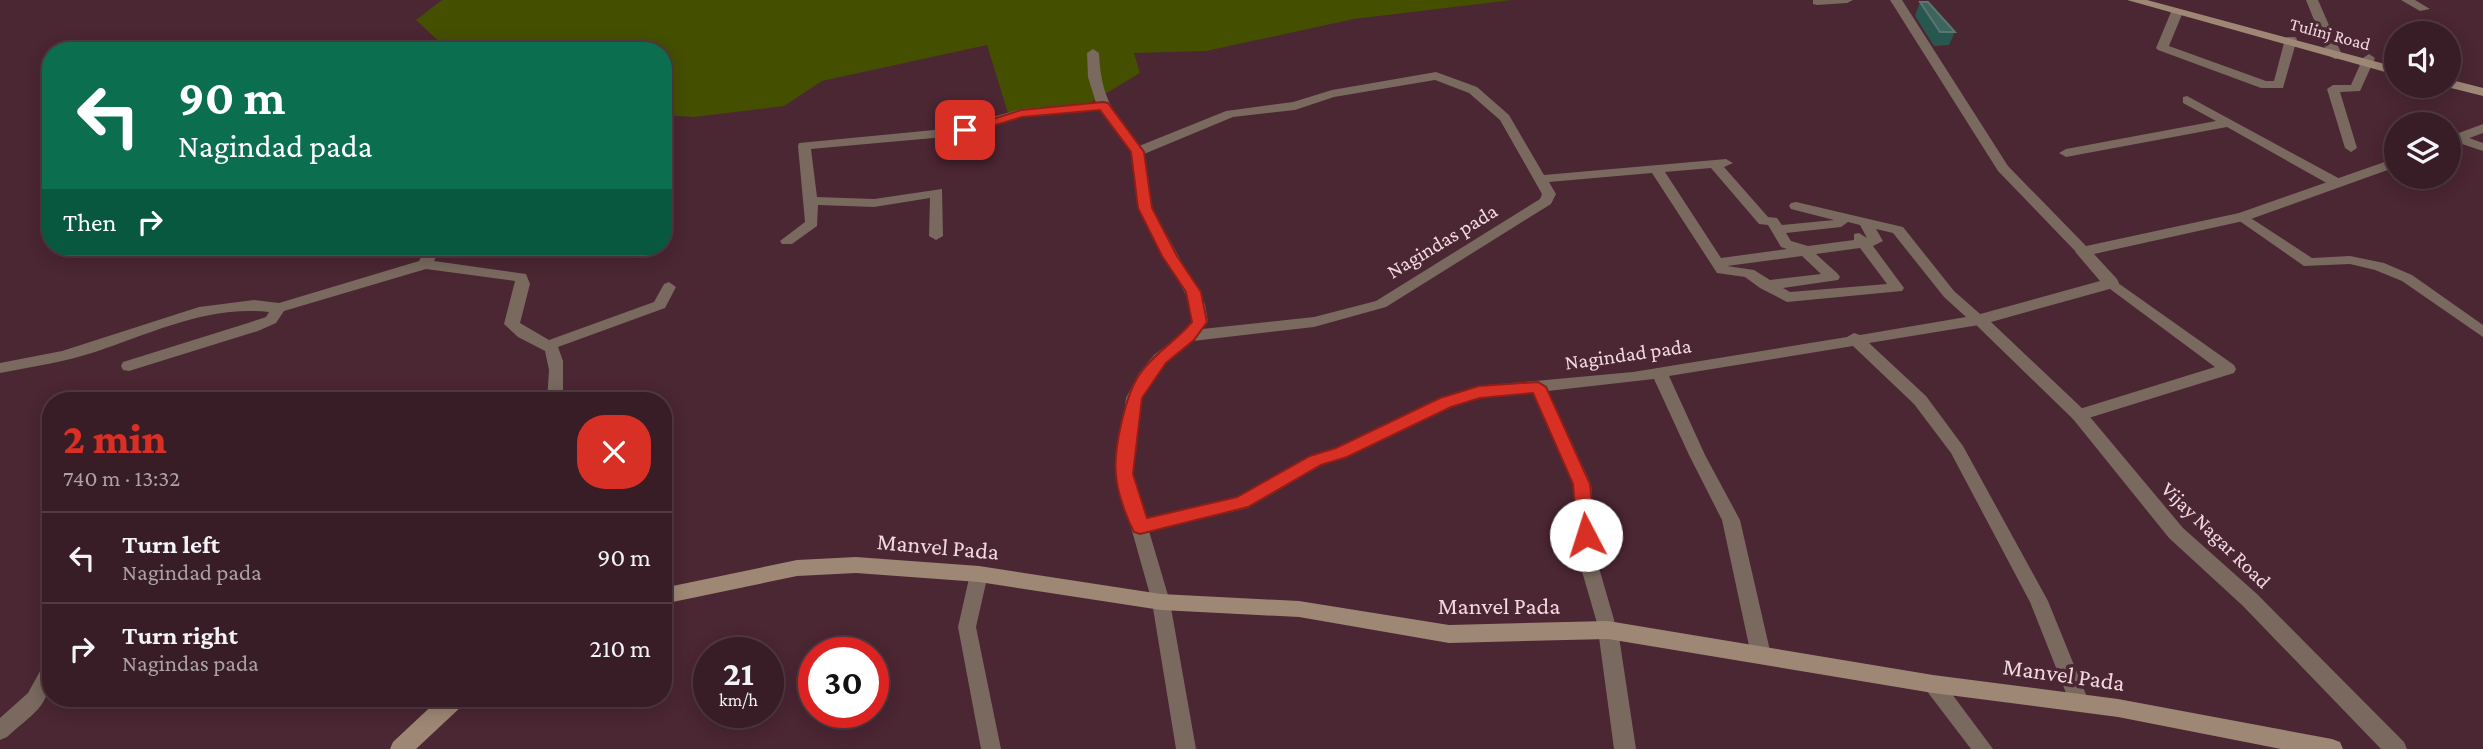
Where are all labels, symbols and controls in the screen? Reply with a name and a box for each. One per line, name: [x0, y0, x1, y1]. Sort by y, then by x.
street label: Tulinj Road: [2287, 14, 2373, 55]
map controls: [2384, 21, 2461, 189]
button: sound: [2384, 21, 2461, 98]
icon: left: [63, 70, 154, 161]
text: 90 m: [178, 70, 285, 125]
pin: [935, 100, 995, 160]
icon: arrive: [946, 111, 984, 149]
button: layers: [2384, 112, 2461, 189]
text: Nagindad pada: [178, 128, 372, 164]
street label: Nagindas pada: [1382, 198, 1502, 283]
icon: right: [131, 203, 169, 241]
text: Then: [63, 208, 117, 237]
street label: Nagindad pada: [1563, 333, 1693, 375]
text: 2 min: [63, 415, 167, 462]
button: close: [577, 415, 651, 489]
text: 740 m · 13:32: [63, 465, 180, 491]
street label: Vijay Nagar Road: [2156, 477, 2276, 593]
position arrow: [1549, 498, 1623, 572]
street label: Manvel Pada: [876, 527, 1000, 565]
text: Turn left: [122, 530, 220, 559]
icon: left: [63, 539, 101, 577]
text: 90 m: [597, 543, 651, 572]
text: Nagindad pada: [122, 559, 262, 585]
street label: Manvel Pada: [1438, 592, 1560, 619]
text: Turn right: [122, 621, 238, 650]
icon: right: [63, 630, 101, 668]
text: 210 m: [590, 634, 651, 663]
speed limit sign: 30: [798, 637, 889, 728]
text: Nagindas pada: [122, 650, 259, 676]
street label: Manvel Pada: [2001, 652, 2127, 696]
text: 21: [723, 654, 754, 693]
text: km/h: [719, 690, 758, 710]

